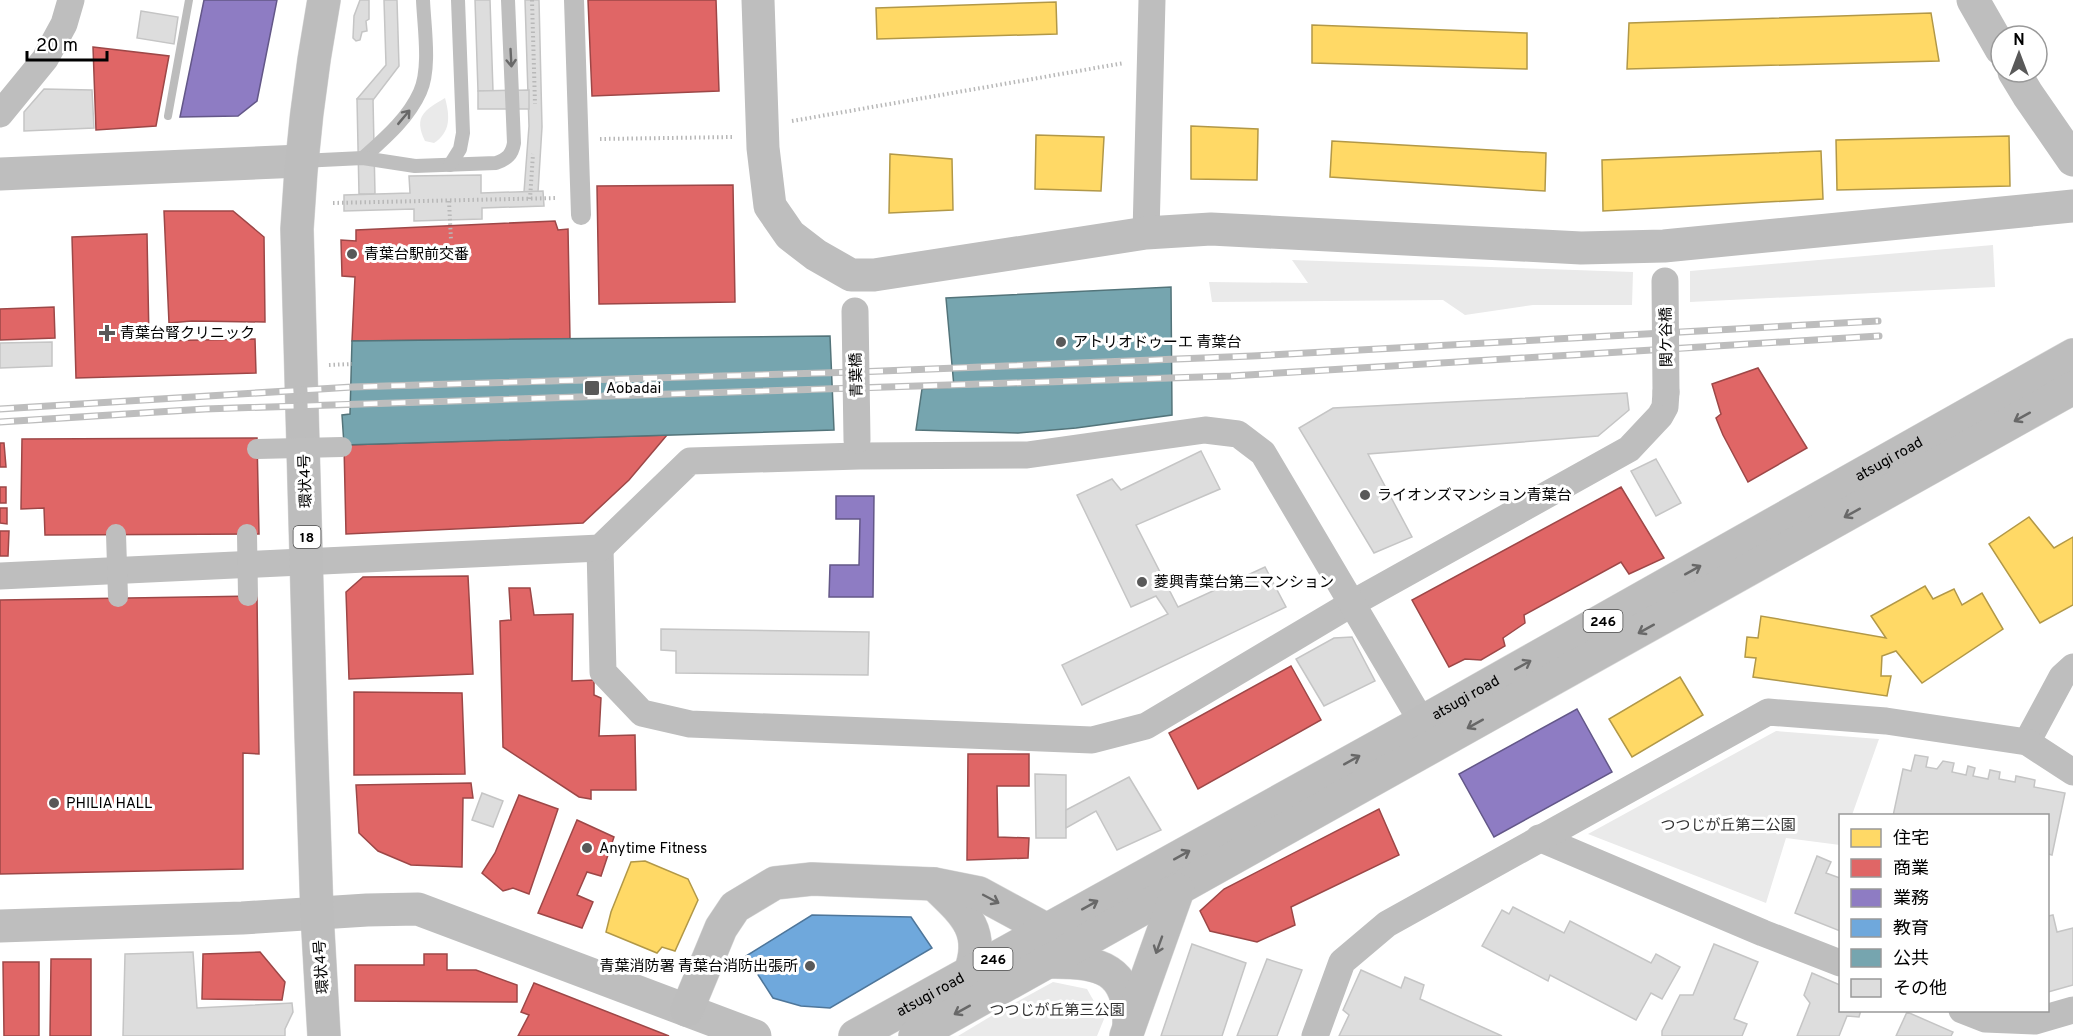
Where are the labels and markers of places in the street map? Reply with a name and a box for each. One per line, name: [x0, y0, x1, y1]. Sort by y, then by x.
place label: 青葉台駅前交番: [364, 246, 469, 265]
marker: 青葉台駅前交番: [345, 247, 359, 261]
marker: 青葉台腎クリニック: [98, 324, 116, 342]
place label: 青葉台腎クリニック: [120, 325, 255, 344]
place label: アトリオドゥーエ 青葉台: [1073, 334, 1242, 353]
marker: アトリオドゥーエ 青葉台: [1054, 335, 1068, 349]
marker: Aobadai: [583, 379, 601, 397]
place label: Aobadai: [606, 380, 661, 399]
place label: ライオンズマンション青葉台: [1377, 487, 1572, 506]
marker: ライオンズマンション青葉台: [1358, 488, 1372, 502]
place label: 菱興青葉台第二マンション: [1154, 574, 1334, 593]
marker: 菱興青葉台第二マンション: [1135, 575, 1149, 589]
place label: PHILIA HALL: [66, 795, 152, 814]
marker: PHILIA HALL: [47, 796, 61, 810]
place label: Anytime Fitness: [599, 840, 707, 859]
marker: Anytime Fitness: [580, 841, 594, 855]
place label: 青葉消防署 青葉台消防出張所: [599, 958, 798, 977]
marker: 青葉消防署 青葉台消防出張所: [803, 959, 817, 973]

